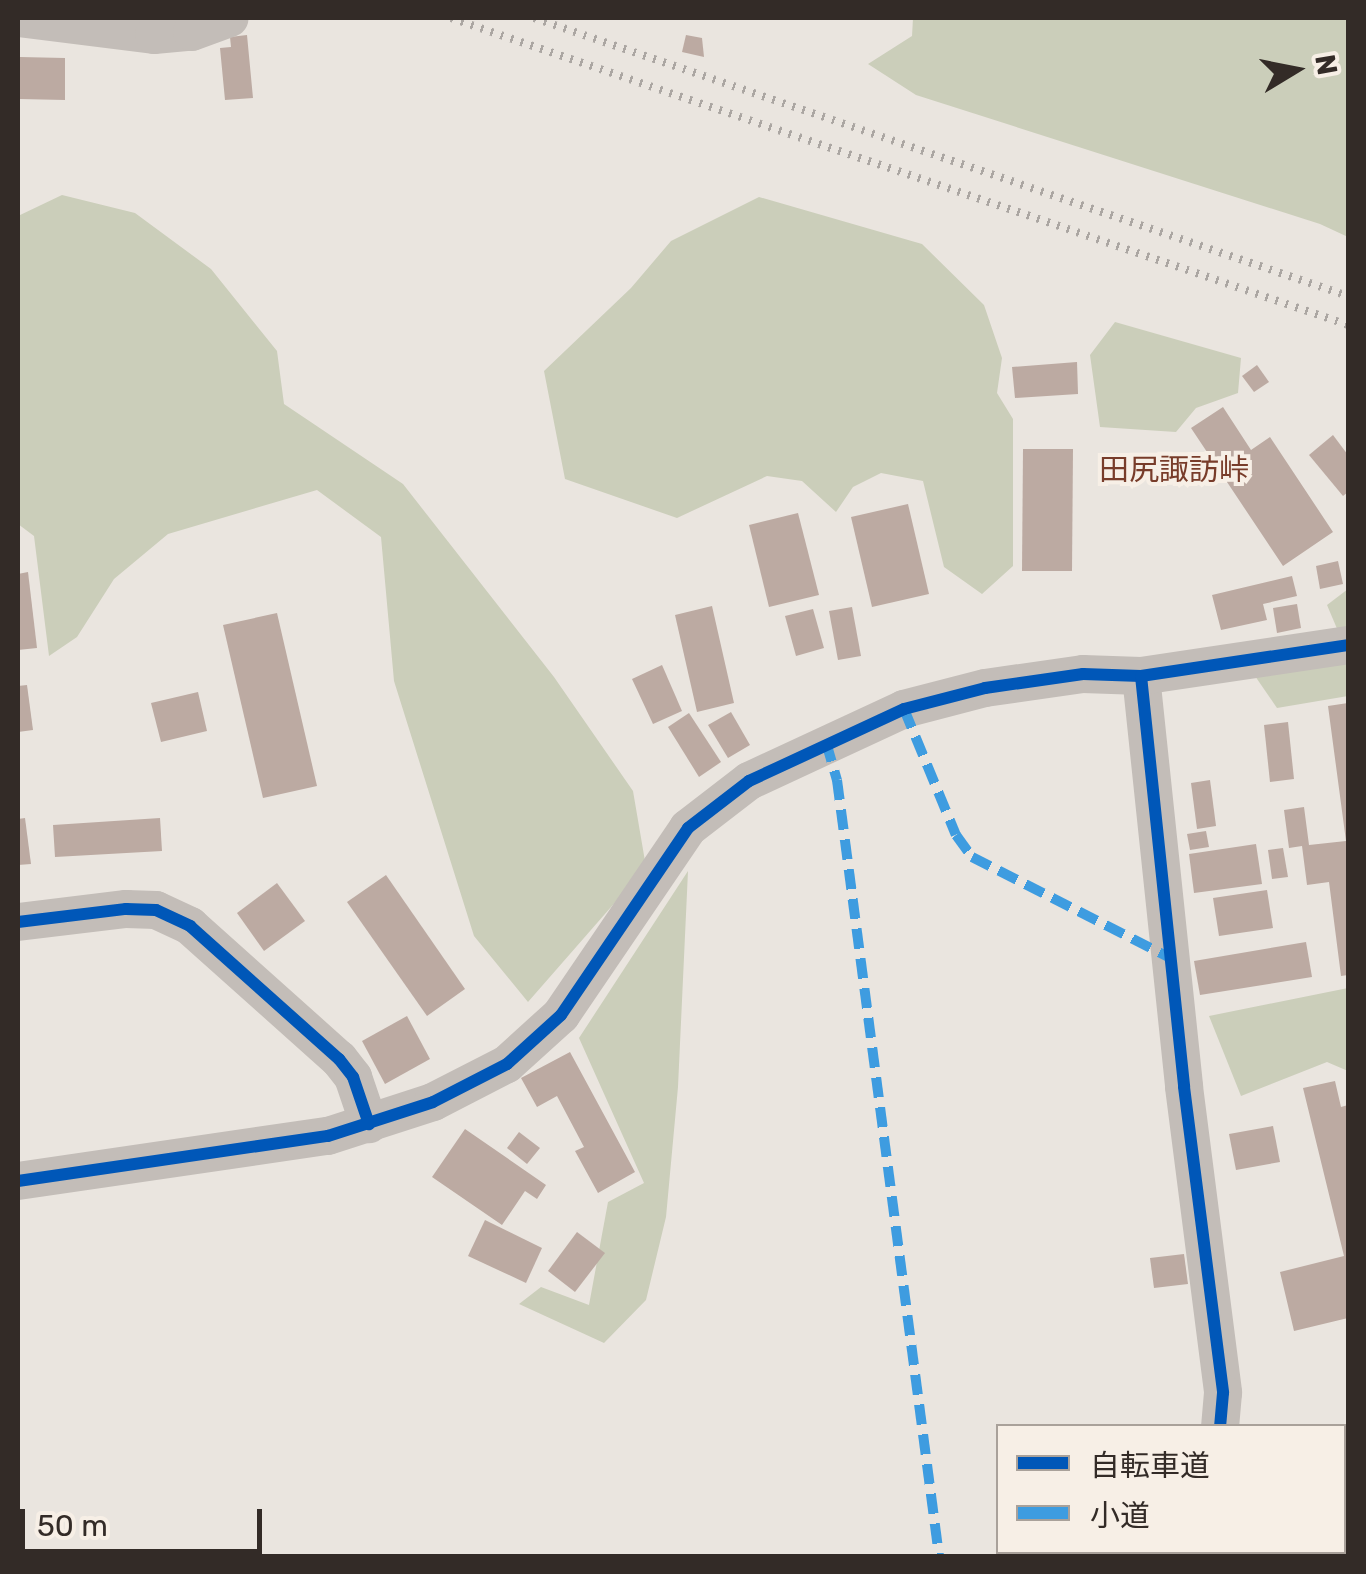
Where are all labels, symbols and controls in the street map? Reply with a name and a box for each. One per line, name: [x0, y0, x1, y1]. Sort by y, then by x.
north arrow: [1246, 20, 1346, 120]
text: N: [1308, 52, 1344, 77]
district label: 田尻諏訪峠: [1099, 452, 1249, 488]
legend: [996, 1424, 1346, 1554]
text: 自転車道: [1090, 1448, 1210, 1484]
scale bar: [25, 1489, 268, 1551]
text: 小道: [1090, 1498, 1150, 1534]
text: 50 m: [37, 1508, 108, 1544]

